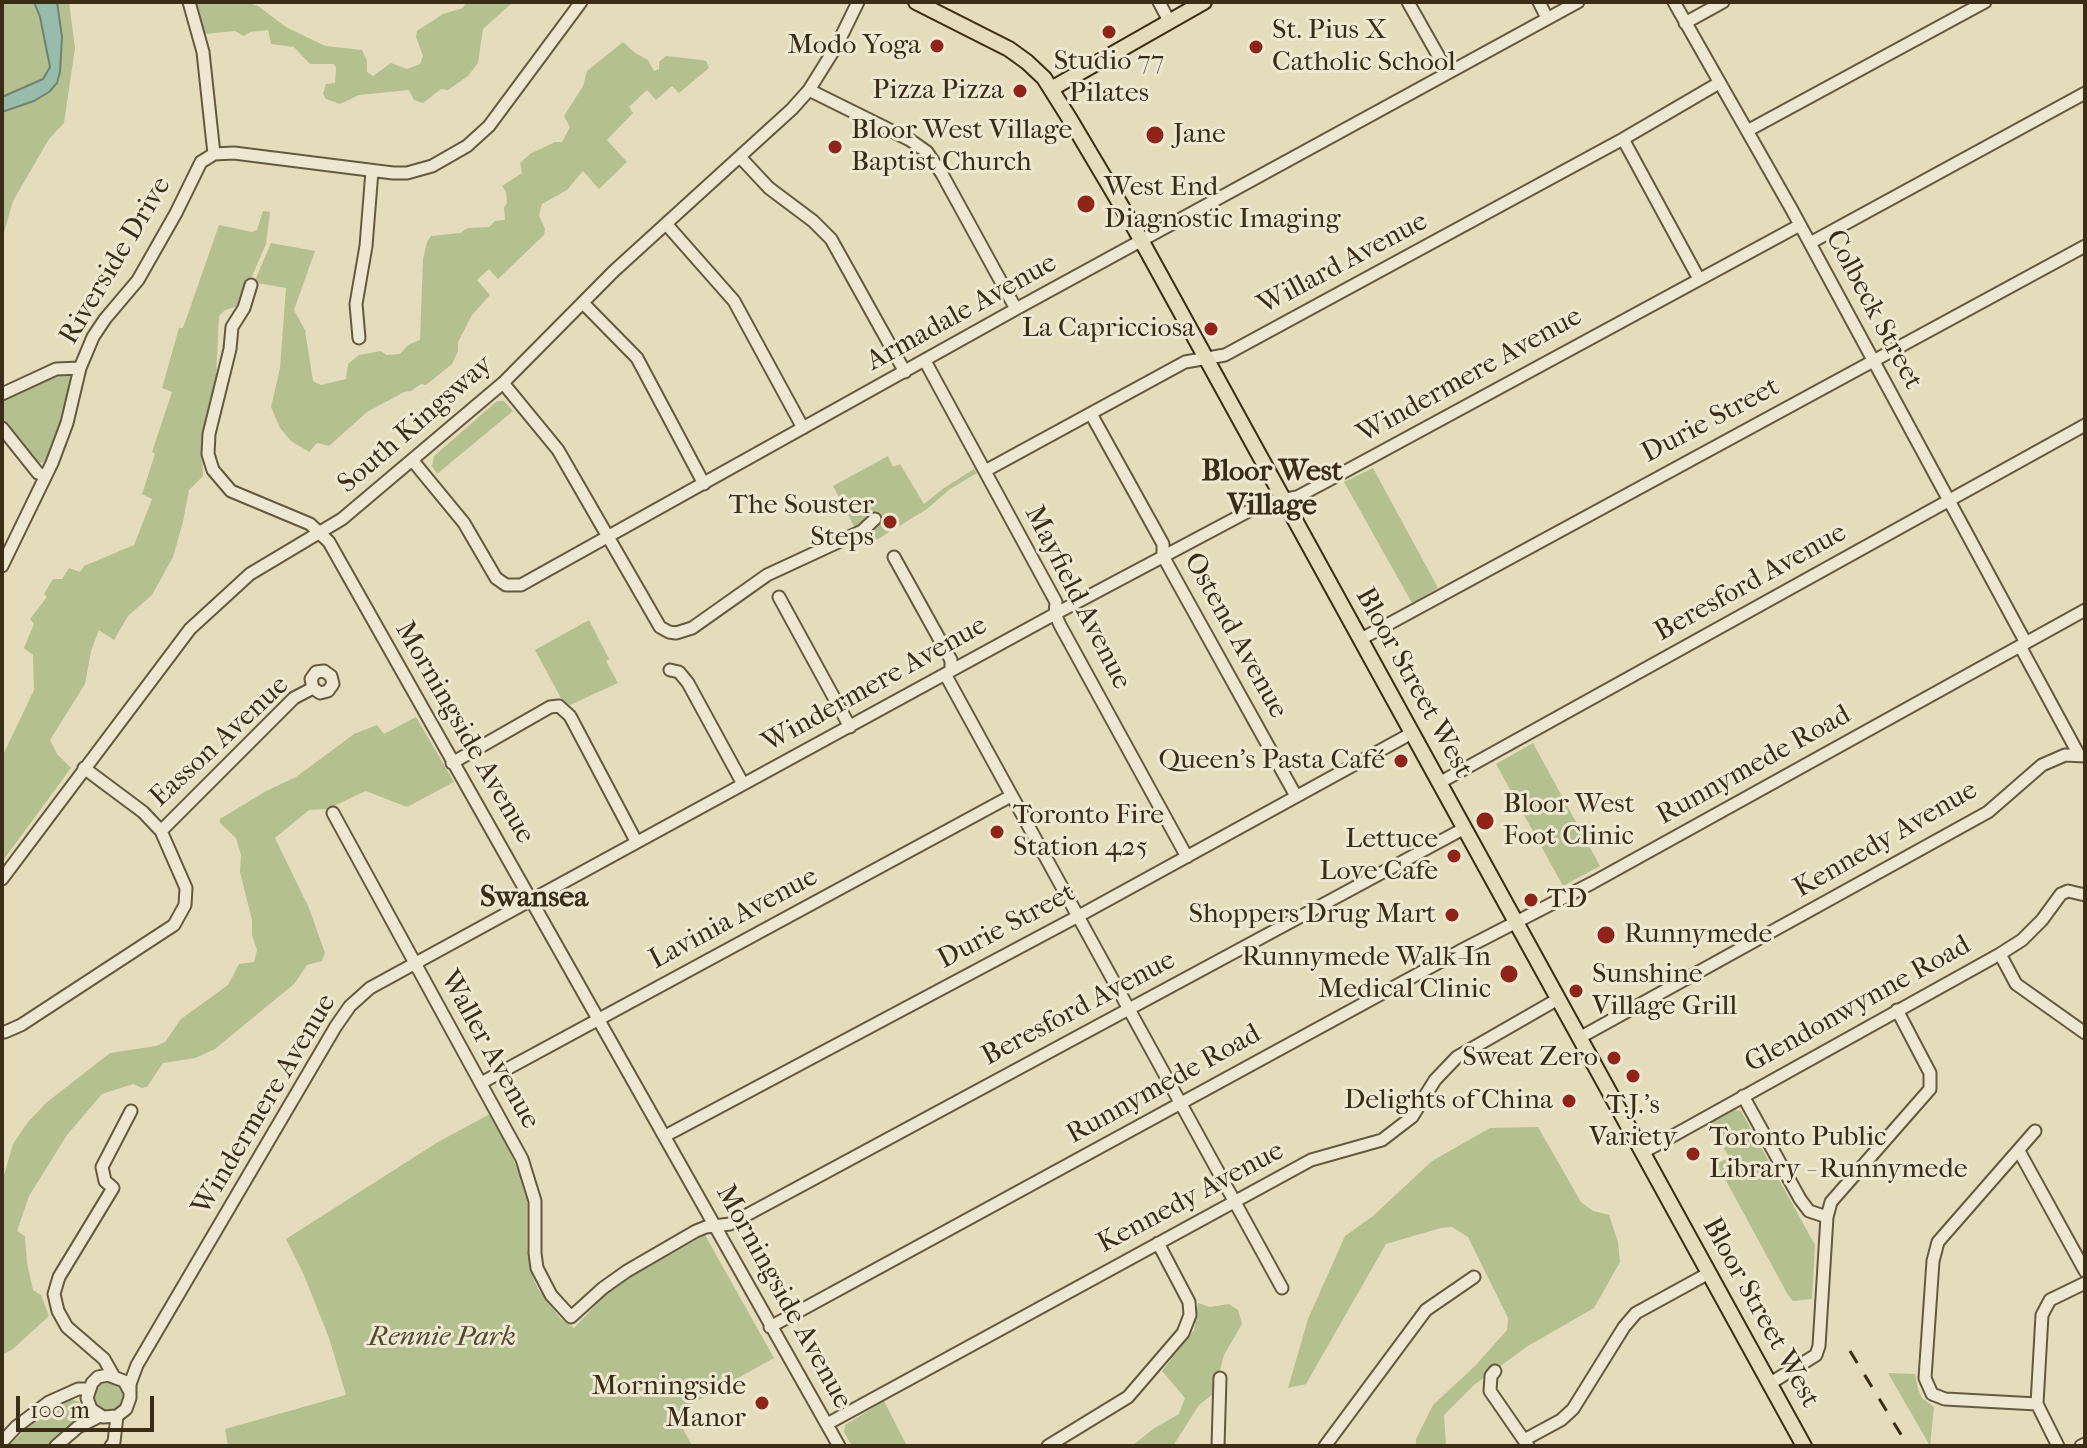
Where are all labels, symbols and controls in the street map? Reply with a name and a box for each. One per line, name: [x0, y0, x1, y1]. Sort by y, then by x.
place label: St. Pius X Catholic School: [1272, 14, 1456, 80]
marker: Studio 77 Pilates: [1100, 23, 1118, 41]
place label: Modo Yoga: [787, 29, 921, 63]
marker: Modo Yoga: [928, 37, 946, 55]
marker: St. Pius X Catholic School: [1247, 38, 1265, 56]
place label: Studio 77 Pilates: [1054, 45, 1164, 111]
place label: Pizza Pizza: [872, 74, 1004, 108]
marker: Pizza Pizza: [1011, 82, 1029, 100]
place label: Bloor West Village Baptist Church: [851, 114, 1072, 180]
place label: Jane: [1173, 118, 1226, 152]
marker: Jane: [1144, 124, 1166, 146]
marker: Bloor West Village Baptist Church: [826, 138, 844, 156]
street label: Riverside Drive: [53, 171, 179, 351]
place label: West End Diagnostic Imaging: [1104, 171, 1341, 237]
marker: West End Diagnostic Imaging: [1075, 193, 1097, 215]
street label: Willard Avenue: [1252, 205, 1434, 323]
street label: Colbeck Street: [1817, 225, 1929, 395]
street label: Armadale Avenue: [861, 247, 1063, 379]
street label: Windermere Avenue: [1352, 300, 1588, 452]
place label: La Capricciosa: [1022, 312, 1195, 346]
marker: La Capricciosa: [1202, 320, 1220, 338]
street label: South Kingsway: [332, 349, 500, 501]
street label: Durie Street: [1636, 371, 1786, 471]
district label: Bloor West Village: [1201, 455, 1343, 526]
place label: The Souster Steps: [729, 489, 874, 555]
street label: Mayfield Avenue: [1016, 501, 1138, 695]
marker: The Souster Steps: [881, 513, 899, 531]
street label: Beresford Avenue: [1649, 516, 1853, 650]
street label: Ostend Avenue: [1176, 547, 1294, 725]
street label: Bloor Street West: [1347, 582, 1479, 784]
street label: Windermere Avenue: [757, 609, 993, 761]
street label: Morningside Avenue: [387, 616, 541, 850]
street label: Easson Avenue: [144, 669, 296, 815]
street label: Runnymede Road: [1651, 699, 1857, 833]
place label: Queen's Pasta Café: [1158, 744, 1385, 778]
marker: Queen's Pasta Café: [1392, 752, 1410, 770]
street label: Kennedy Avenue: [1788, 774, 1984, 906]
place label: Bloor West Foot Clinic: [1503, 788, 1635, 854]
place label: Toronto Fire Station 425: [1013, 799, 1164, 865]
marker: Bloor West Foot Clinic: [1474, 810, 1496, 832]
marker: Toronto Fire Station 425: [988, 823, 1006, 841]
place label: Lettuce Love Cafe: [1320, 823, 1438, 889]
marker: Lettuce Love Cafe: [1445, 847, 1463, 865]
street label: Lavinia Avenue: [644, 861, 824, 977]
street label: Durie Street: [932, 877, 1082, 977]
district label: Swansea: [480, 881, 588, 917]
place label: TD: [1547, 883, 1587, 917]
marker: TD: [1522, 891, 1540, 909]
place label: Shoppers Drug Mart: [1188, 898, 1436, 932]
marker: Shoppers Drug Mart: [1443, 906, 1461, 924]
place label: Runnymede: [1624, 918, 1772, 952]
marker: Runnymede: [1595, 924, 1617, 946]
street label: Glendonwynne Road: [1739, 929, 1977, 1081]
place label: Runnymede Walk-In Medical Clinic: [1242, 941, 1491, 1007]
street label: Beresford Avenue: [977, 944, 1181, 1074]
place label: Sunshine Village Grill: [1592, 958, 1737, 1024]
marker: Runnymede Walk-In Medical Clinic: [1498, 963, 1520, 985]
street label: Waller Avenue: [432, 965, 546, 1135]
marker: Sunshine Village Grill: [1567, 982, 1585, 1000]
street label: Windermere Avenue: [186, 988, 344, 1222]
street label: Runnymede Road: [1061, 1018, 1267, 1152]
place label: Sweat Zero: [1462, 1041, 1598, 1075]
marker: Sweat Zero: [1605, 1049, 1623, 1067]
marker: T.J.'s Variety: [1624, 1067, 1642, 1085]
place label: Delights of China: [1344, 1084, 1553, 1118]
place label: T.J.'s Variety: [1589, 1089, 1677, 1155]
marker: Delights of China: [1560, 1092, 1578, 1110]
place label: Toronto Public Library - Runnymede: [1709, 1121, 1968, 1187]
street label: Kennedy Avenue: [1092, 1135, 1290, 1261]
marker: Toronto Public Library - Runnymede: [1684, 1145, 1702, 1163]
street label: Morningside Avenue: [708, 1179, 858, 1415]
street label: Bloor Street West: [1694, 1212, 1826, 1414]
park label: Rennie Park: [368, 1321, 516, 1355]
place label: Morningside Manor: [592, 1370, 746, 1436]
scale bar: [20, 1380, 158, 1430]
marker: Morningside Manor: [753, 1394, 771, 1412]
text: 100 m: [30, 1396, 90, 1424]

